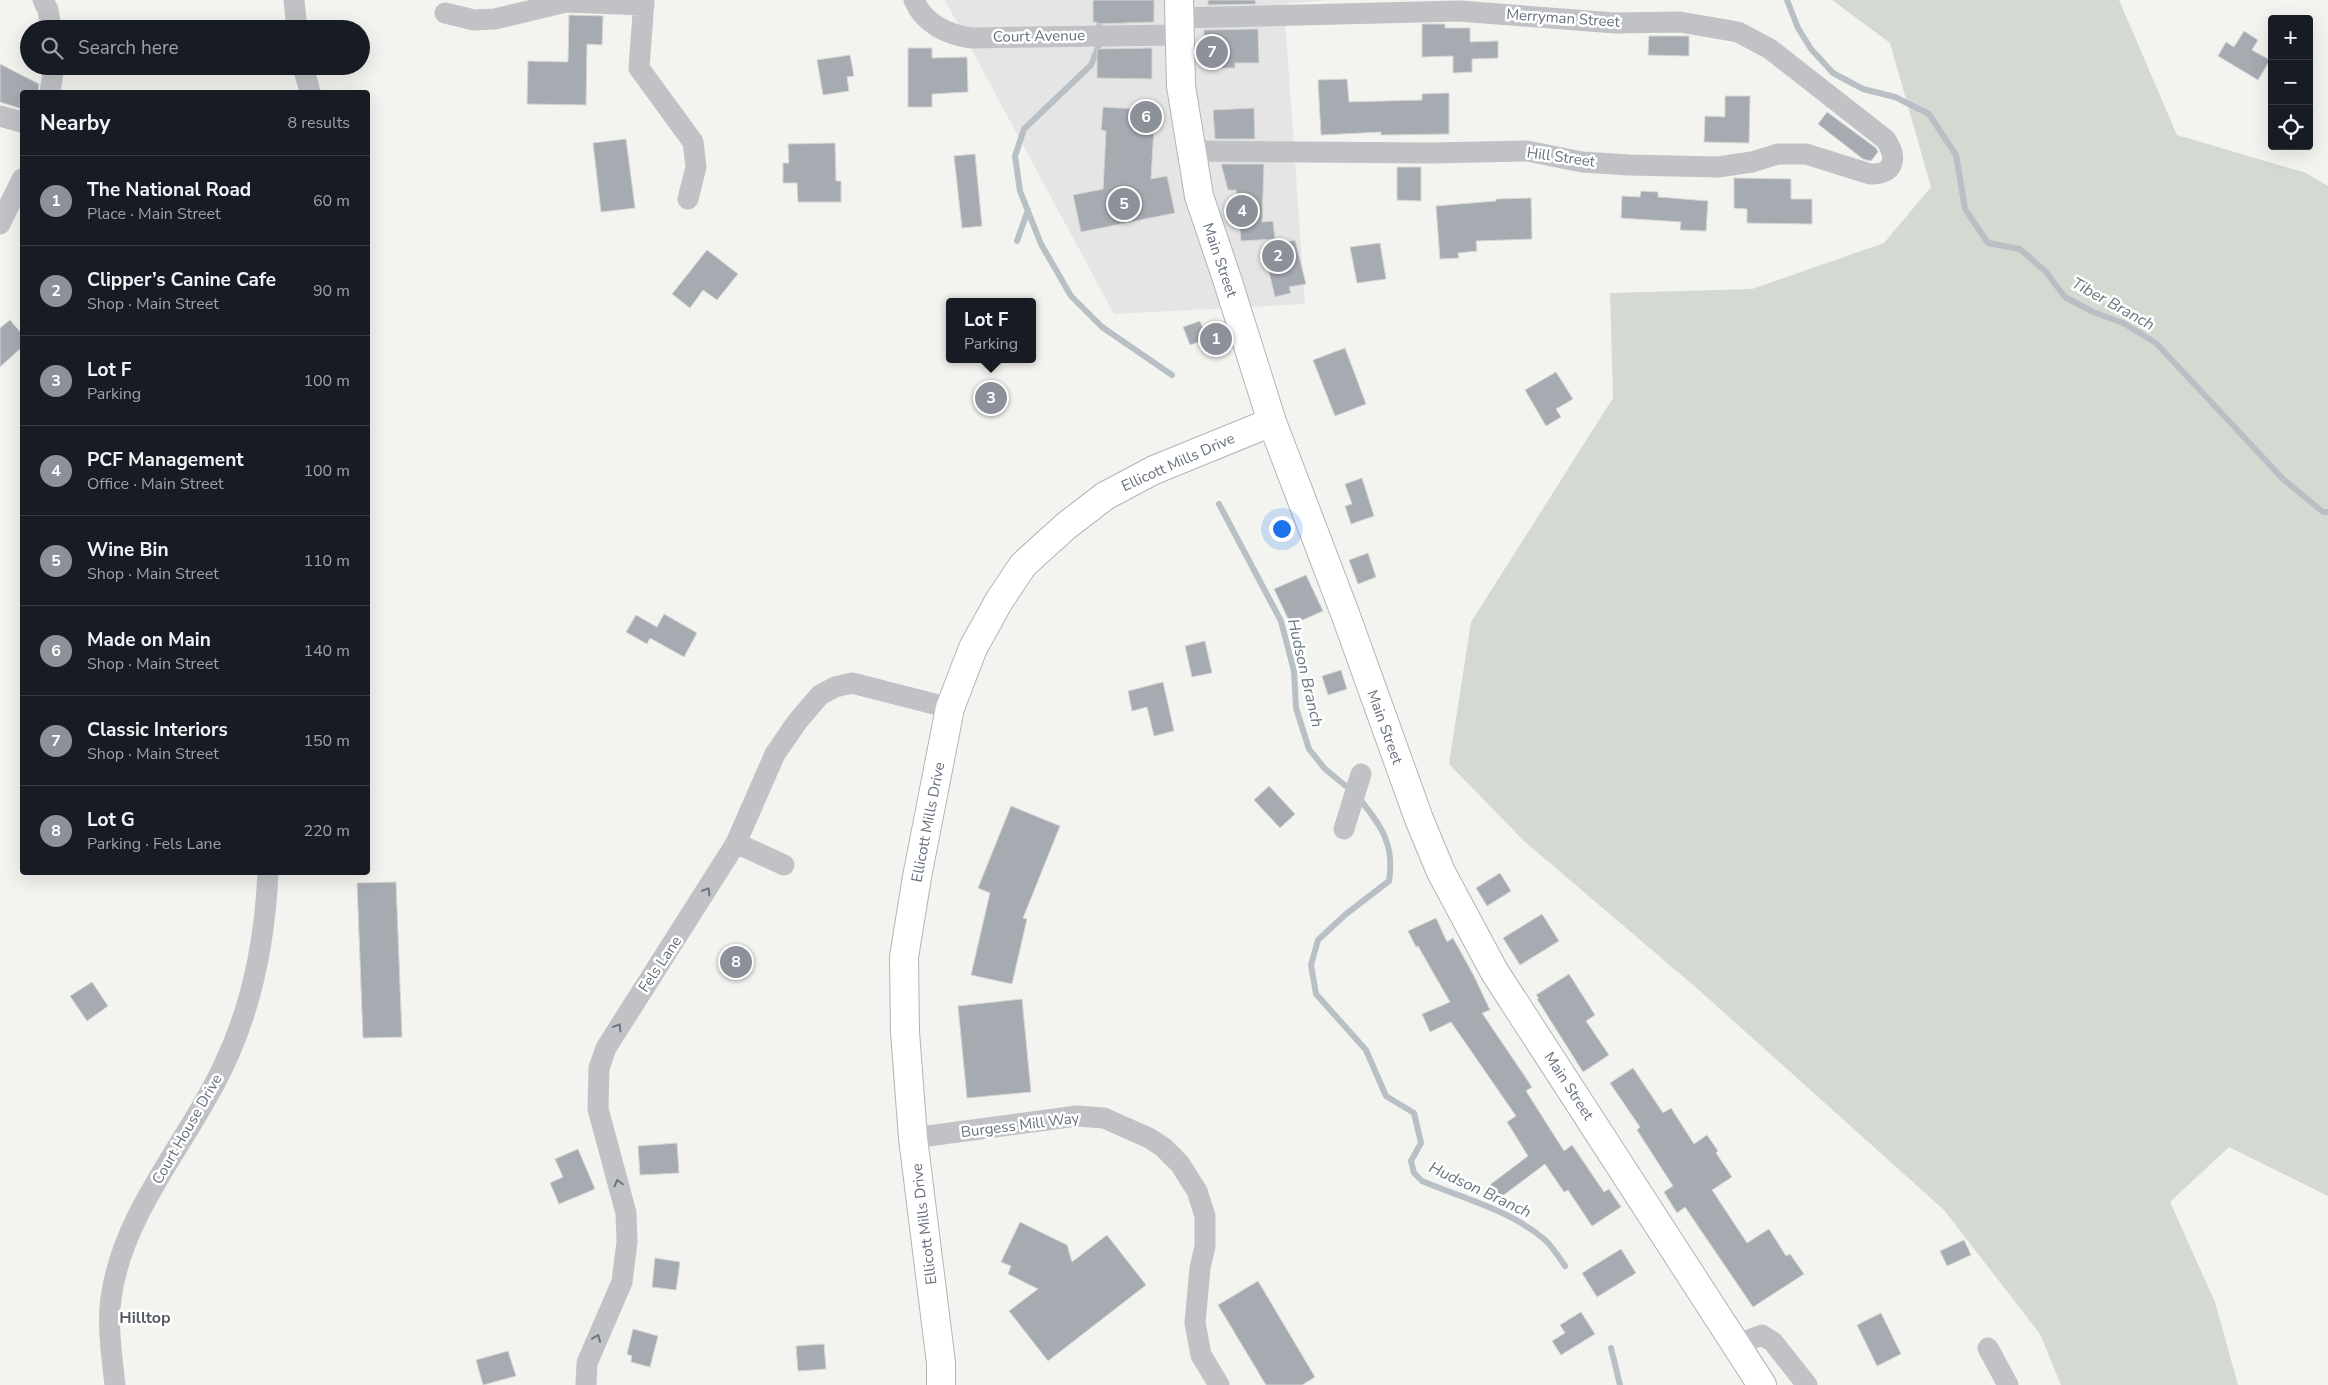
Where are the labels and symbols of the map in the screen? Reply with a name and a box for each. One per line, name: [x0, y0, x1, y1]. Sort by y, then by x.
street label: Merryman Street: [1506, 4, 1621, 32]
street label: Court Avenue: [993, 25, 1085, 47]
pin: 7: [1196, 33, 1228, 71]
pin: 6: [1130, 98, 1162, 136]
street label: Hill Street: [1526, 142, 1597, 172]
pin: 5: [1108, 185, 1140, 223]
pin: 4: [1226, 192, 1258, 230]
street label: Main Street: [1198, 220, 1242, 301]
pin: 2: [1262, 237, 1294, 275]
water label: Tiber Branch: [2068, 272, 2158, 336]
pin: 1: [1200, 320, 1232, 358]
pin: 3: [975, 379, 1007, 417]
street label: Ellicott Mills Drive: [1118, 428, 1238, 496]
your location: [1269, 516, 1295, 542]
water label: Hudson Branch: [1282, 617, 1328, 729]
street label: Main Street: [1362, 687, 1408, 768]
street label: Ellicott Mills Drive: [907, 760, 949, 884]
one-way arrow: [700, 887, 710, 896]
street label: Fels Lane: [634, 932, 686, 996]
pin: 8: [720, 943, 752, 981]
one-way arrow: [612, 1024, 622, 1033]
street label: Main Street: [1539, 1048, 1599, 1125]
street label: Court House Drive: [147, 1070, 227, 1188]
street label: Burgess Mill Way: [960, 1108, 1081, 1142]
water label: Hudson Branch: [1425, 1157, 1535, 1223]
street label: Ellicott Mills Drive: [907, 1162, 941, 1286]
one-way arrow: [613, 1179, 623, 1187]
district label: Hilltop: [119, 1307, 171, 1329]
one-way arrow: [590, 1334, 601, 1343]

